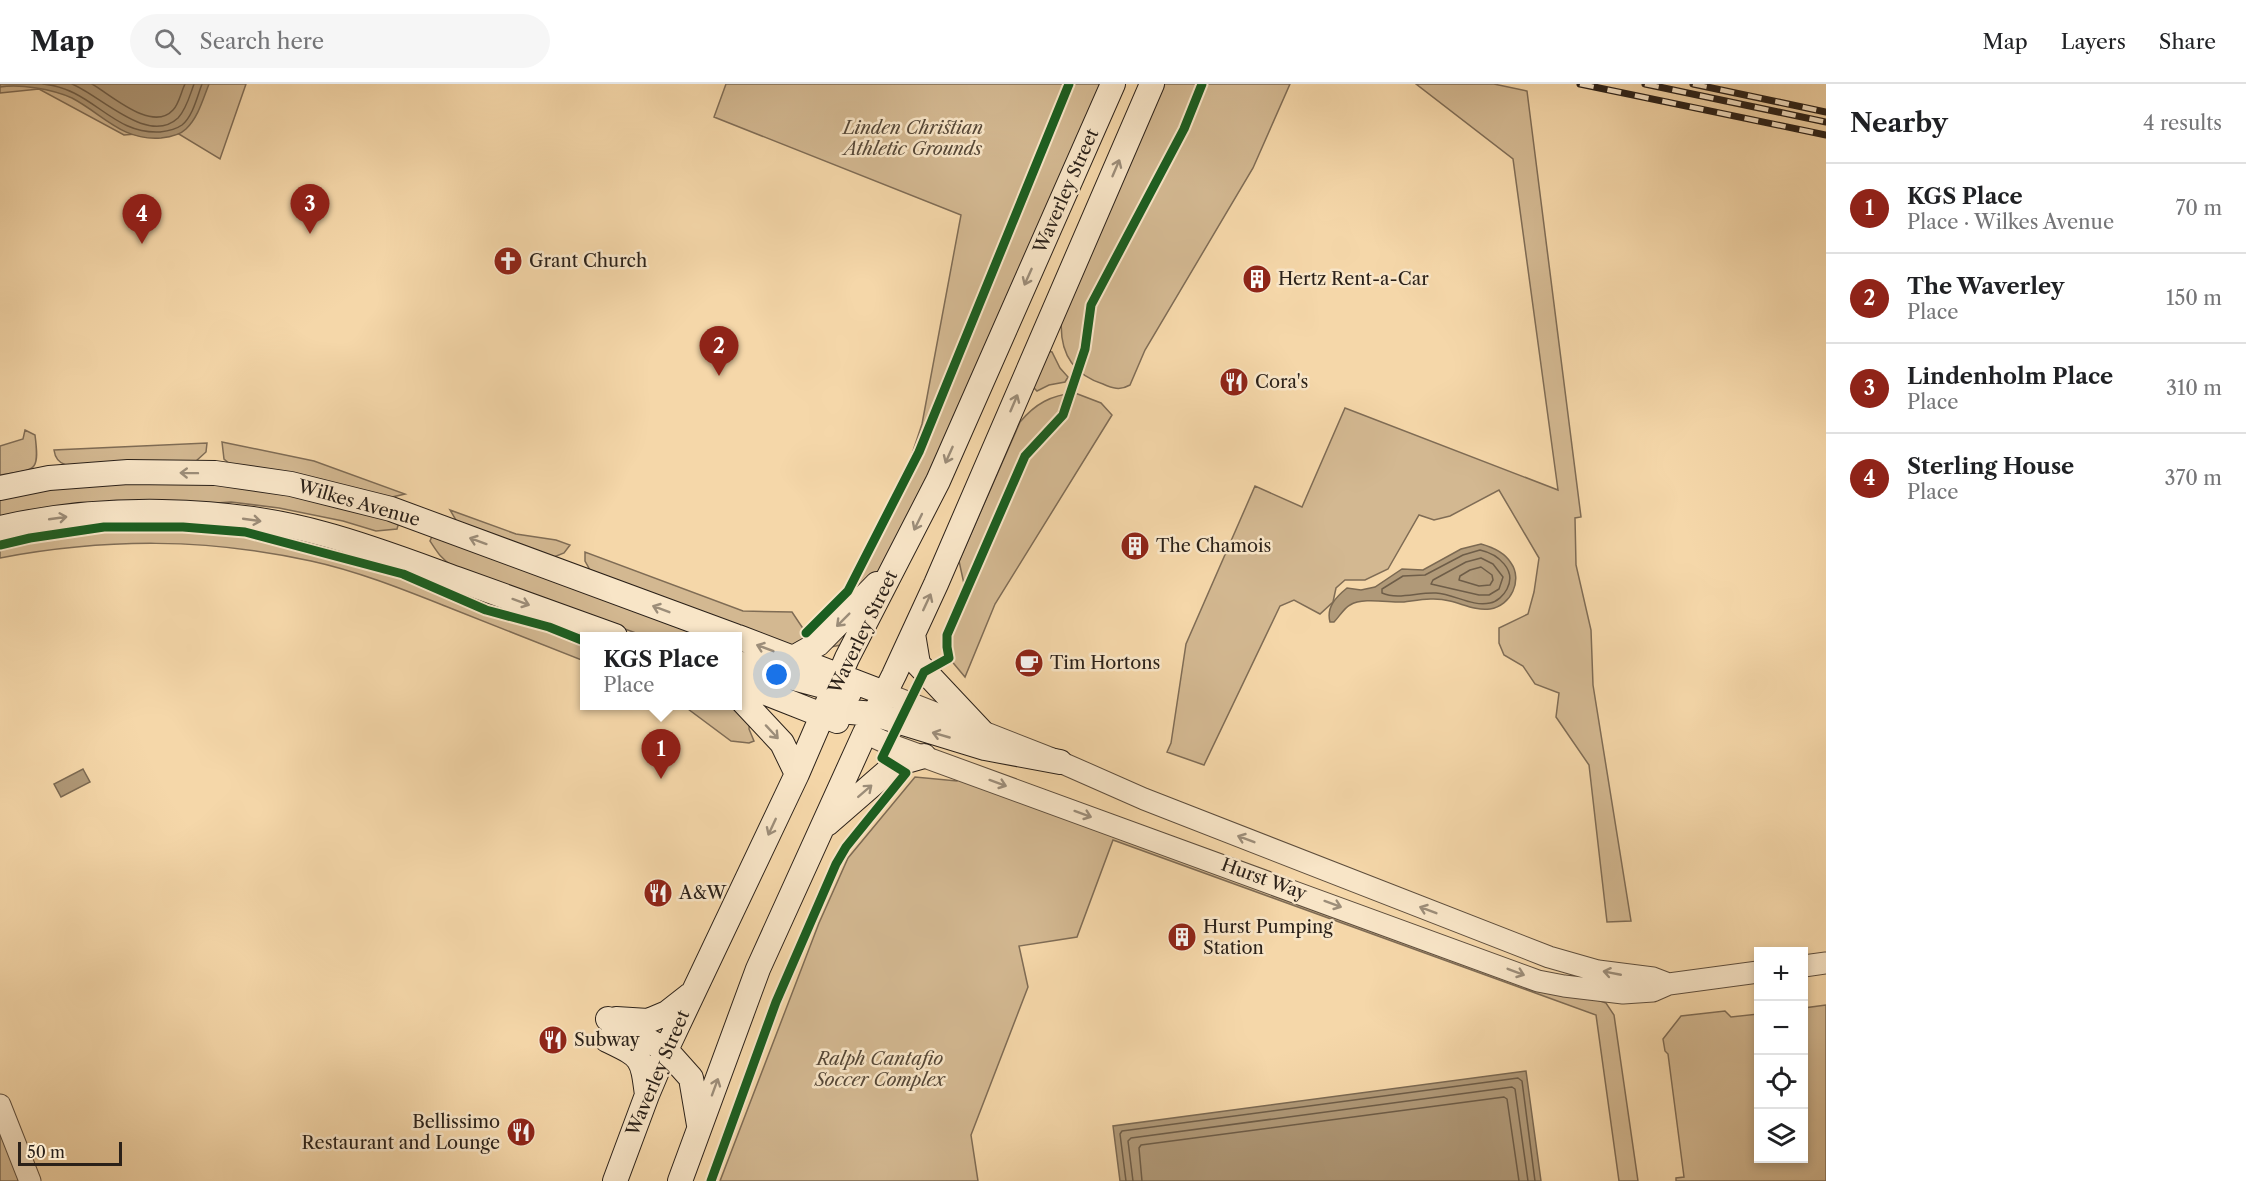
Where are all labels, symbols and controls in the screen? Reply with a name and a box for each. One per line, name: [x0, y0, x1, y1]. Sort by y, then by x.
search box: [130, 14, 550, 68]
text: Map: [30, 24, 94, 58]
icon: search: [151, 25, 184, 58]
text: Search here: [199, 28, 324, 55]
text: Map: [1983, 29, 2028, 54]
text: Layers: [2061, 29, 2126, 54]
text: Share: [2159, 29, 2216, 54]
text: Nearby: [1850, 107, 1948, 139]
text: 4 results: [2143, 111, 2222, 135]
park label: Linden Christian Athletic Grounds: [841, 117, 983, 160]
street label: Waverley Street: [1028, 125, 1104, 258]
one-way arrow: [1111, 159, 1122, 178]
text: KGS Place: [1907, 183, 2023, 210]
pin: 3: [290, 184, 330, 234]
pin: 4: [122, 194, 162, 244]
text: 1: [1865, 196, 1874, 220]
text: 70 m: [2176, 196, 2222, 220]
text: Place · Wilkes Avenue: [1907, 210, 2114, 234]
church icon: Grant Church: [492, 245, 524, 277]
place label: Grant Church: [529, 250, 647, 272]
building icon: Hertz Rent-a-Car: [1241, 263, 1273, 295]
one-way arrow: [1022, 267, 1033, 285]
place label: Hertz Rent-a-Car: [1278, 268, 1429, 290]
text: The Waverley: [1907, 273, 2064, 300]
text: 2: [1864, 286, 1875, 310]
text: 150 m: [2166, 286, 2222, 310]
text: Place: [1907, 300, 1958, 324]
pin: 2: [700, 326, 738, 376]
text: Lindenholm Place: [1907, 363, 2113, 390]
restaurant icon: Cora's: [1218, 366, 1250, 398]
place label: Cora's: [1255, 371, 1308, 393]
text: 3: [1864, 376, 1875, 400]
text: 310 m: [2166, 376, 2222, 400]
text: Place: [1907, 390, 1958, 414]
one-way arrow: [1009, 394, 1021, 412]
one-way arrow: [943, 445, 954, 464]
text: Sterling House: [1907, 453, 2074, 480]
text: 4: [1864, 466, 1875, 490]
text: 370 m: [2165, 466, 2222, 490]
one-way arrow: [180, 467, 200, 479]
street label: Wilkes Avenue: [294, 475, 423, 531]
text: Place: [1907, 480, 1958, 504]
one-way arrow: [911, 512, 923, 530]
one-way arrow: [47, 513, 67, 524]
one-way arrow: [242, 514, 261, 525]
building icon: The Chamois: [1119, 530, 1151, 562]
one-way arrow: [469, 535, 488, 546]
place label: The Chamois: [1156, 535, 1271, 557]
street label: Waverley Street: [823, 566, 903, 698]
one-way arrow: [922, 594, 934, 612]
one-way arrow: [511, 597, 530, 608]
one-way arrow: [652, 602, 670, 613]
one-way arrow: [835, 613, 850, 627]
popup: [580, 632, 742, 710]
one-way arrow: [756, 642, 775, 653]
text: KGS Place: [603, 646, 719, 673]
cafe icon: Tim Hortons: [1013, 647, 1045, 679]
place label: Tim Hortons: [1050, 652, 1160, 674]
your location: [762, 660, 791, 689]
text: Place: [603, 673, 655, 697]
one-way arrow: [765, 724, 779, 739]
one-way arrow: [932, 729, 951, 740]
pin: 1: [642, 730, 680, 779]
one-way arrow: [988, 778, 1007, 789]
one-way arrow: [857, 784, 872, 798]
one-way arrow: [1074, 809, 1092, 820]
one-way arrow: [766, 817, 778, 835]
one-way arrow: [1237, 833, 1256, 844]
street label: Hurst Way: [1218, 853, 1311, 905]
restaurant icon: A&W: [642, 877, 674, 909]
place label: A&W: [678, 882, 727, 904]
one-way arrow: [1323, 900, 1342, 911]
one-way arrow: [1419, 904, 1438, 915]
place label: Hurst Pumping Station: [1203, 916, 1333, 959]
building icon: Hurst Pumping Station: [1166, 921, 1198, 953]
map controls: [1754, 947, 1808, 1163]
button: +: [1754, 947, 1808, 1001]
one-way arrow: [1506, 967, 1525, 978]
one-way arrow: [1603, 967, 1622, 978]
button: −: [1754, 1001, 1808, 1055]
street label: Waverley Street: [621, 1006, 695, 1140]
restaurant icon: Subway: [537, 1024, 569, 1056]
place label: Subway: [574, 1029, 641, 1051]
park label: Ralph Cantafio Soccer Complex: [814, 1048, 946, 1091]
button: locate: [1754, 1055, 1808, 1109]
one-way arrow: [710, 1078, 721, 1097]
button: layers: [1754, 1109, 1808, 1163]
place label: Bellissimo Restaurant and Lounge: [302, 1111, 500, 1154]
restaurant icon: Bellissimo Restaurant and Lounge: [505, 1116, 537, 1148]
scale bar: [18, 1139, 122, 1166]
text: 50 m: [27, 1142, 65, 1162]

